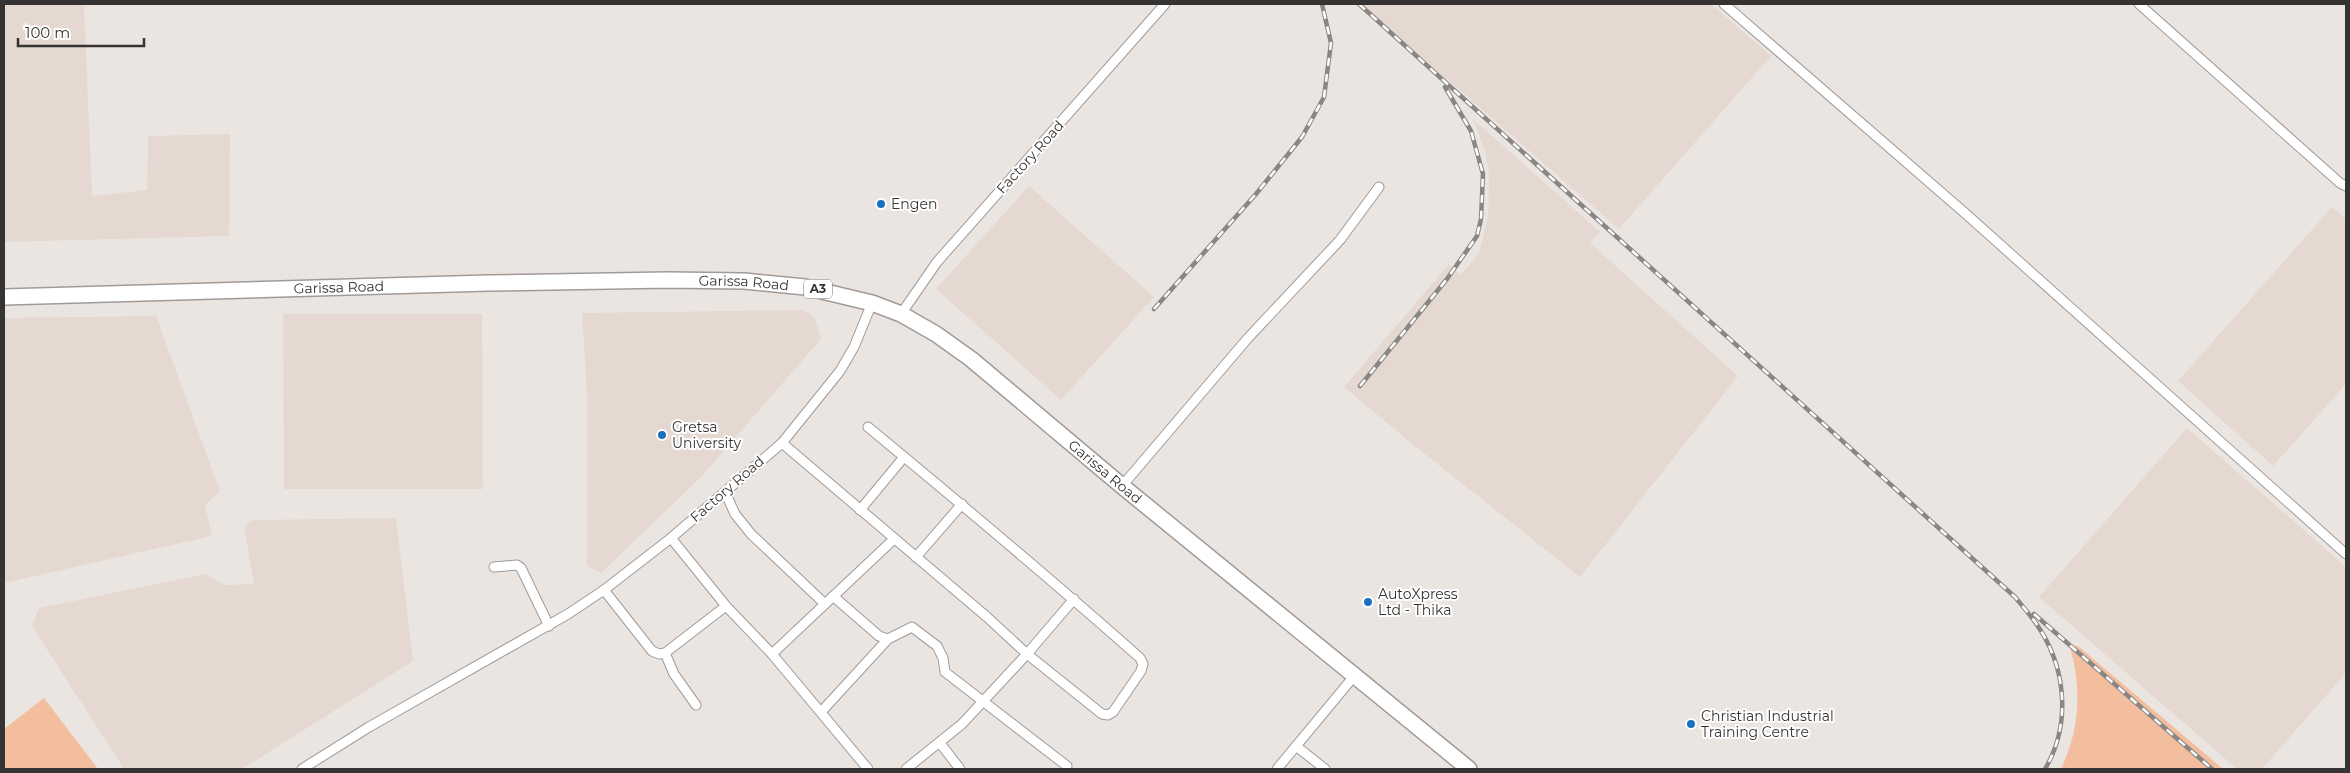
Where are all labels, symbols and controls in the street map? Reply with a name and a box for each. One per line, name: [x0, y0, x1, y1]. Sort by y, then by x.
scale bar: [18, 15, 144, 47]
text: 100 m: [25, 23, 70, 42]
street label: Factory Road: [992, 117, 1068, 197]
place label: Engen: [891, 195, 937, 213]
marker: Engen: [875, 198, 887, 210]
street label: Garissa Road: [698, 271, 790, 294]
street label: Garissa Road: [293, 277, 384, 298]
road number: A3: [804, 280, 832, 298]
place label: Gretsa University: [672, 418, 741, 452]
marker: Gretsa University: [656, 429, 668, 441]
street label: Garissa Road: [1065, 436, 1146, 508]
street label: Factory Road: [686, 452, 768, 526]
place label: AutoXpress Ltd - Thika: [1378, 585, 1458, 619]
marker: AutoXpress Ltd - Thika: [1362, 596, 1374, 608]
place label: Christian Industrial Training Centre: [1701, 707, 1834, 741]
marker: Christian Industrial Training Centre: [1685, 718, 1697, 730]

